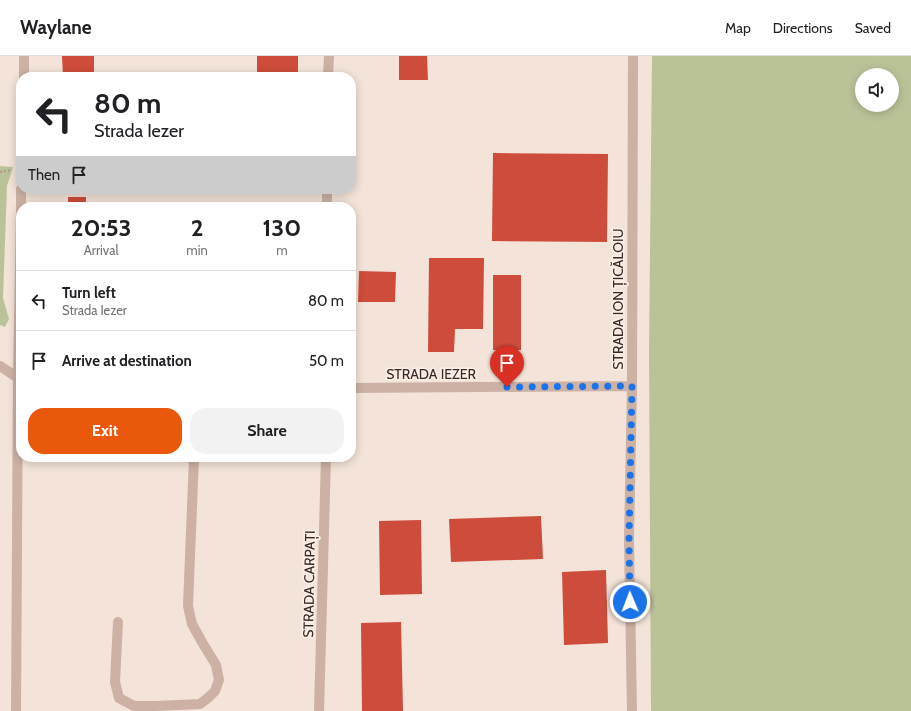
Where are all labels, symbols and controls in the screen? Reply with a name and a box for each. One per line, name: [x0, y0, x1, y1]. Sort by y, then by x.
text: Waylane: [20, 16, 92, 39]
text: Map: [725, 19, 751, 37]
text: Directions: [773, 19, 833, 37]
text: Saved: [855, 19, 891, 37]
map controls: [855, 68, 899, 112]
button: sound: [855, 68, 899, 112]
text: 80 m: [94, 86, 161, 120]
icon: left: [28, 88, 80, 140]
text: Strada Iezer: [94, 120, 184, 142]
icon: arrive: [68, 164, 90, 186]
text: Then: [28, 166, 60, 184]
text: 20:53: [71, 213, 132, 242]
text: 2: [191, 213, 203, 242]
text: 130: [262, 213, 301, 242]
street label: STRADA ION ȚICĂLOIU: [609, 228, 627, 370]
text: Arrival: [84, 242, 118, 258]
text: min: [186, 242, 208, 258]
text: m: [276, 242, 288, 258]
text: Turn left: [62, 284, 116, 302]
icon: left: [28, 290, 50, 312]
text: 80 m: [308, 292, 344, 310]
text: Strada Iezer: [62, 302, 127, 318]
pin: [490, 346, 524, 387]
icon: arrive: [28, 350, 50, 372]
text: Arrive at destination: [62, 352, 192, 370]
text: 50 m: [309, 352, 344, 370]
icon: arrive: [496, 352, 518, 374]
street label: STRADA IEZER: [386, 365, 476, 383]
button: Exit: [28, 408, 182, 454]
button: Share: [190, 408, 344, 454]
street label: STRADA CARPAȚI: [299, 530, 319, 638]
position arrow: [609, 581, 651, 623]

